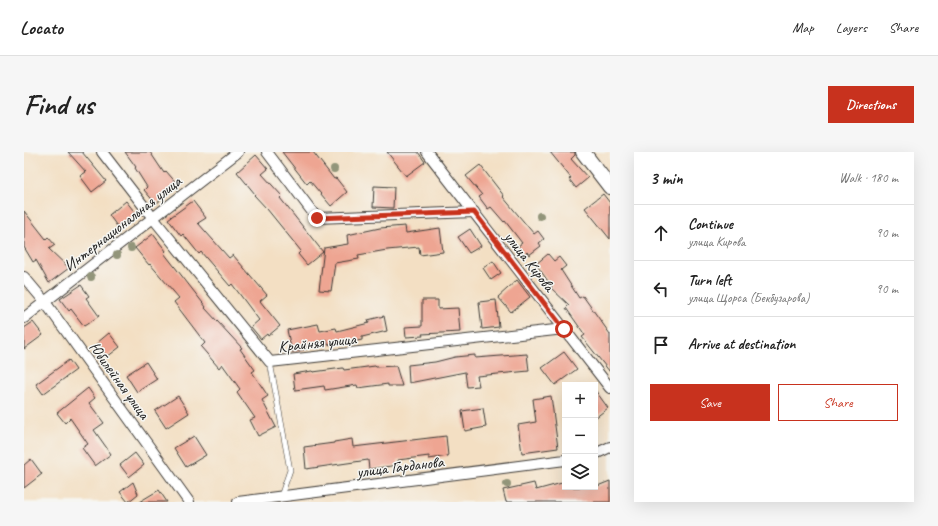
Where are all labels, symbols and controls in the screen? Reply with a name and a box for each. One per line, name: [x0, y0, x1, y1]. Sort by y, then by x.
text: Locato: [20, 16, 63, 40]
text: Map: [792, 19, 814, 36]
text: Layers: [836, 19, 867, 36]
text: Share: [889, 19, 918, 36]
button: Directions: [828, 86, 914, 123]
text: Find us: [24, 87, 94, 122]
text: 3 min: [650, 168, 683, 189]
text: Walk · 180 m: [839, 170, 898, 186]
street label: Интернациональная улица: [60, 171, 186, 276]
route end: [308, 209, 326, 227]
text: Continue: [688, 215, 733, 234]
icon: ahead: [650, 222, 672, 244]
text: 90 m: [876, 225, 898, 241]
street label: улица Кирова: [499, 227, 560, 297]
text: улица Кирова: [688, 234, 745, 250]
text: Turn left: [688, 271, 731, 290]
icon: left: [650, 278, 672, 300]
text: 90 m: [876, 281, 898, 297]
text: улица Щорса (Бекбузарова): [688, 290, 809, 306]
route start: [555, 320, 573, 338]
street label: Крайняя улица: [277, 329, 359, 357]
icon: arrive: [650, 334, 672, 356]
text: Arrive at destination: [688, 335, 795, 354]
street label: Юбилейная улица: [84, 338, 155, 424]
map controls: [562, 382, 598, 490]
button: +: [562, 382, 598, 418]
button: Save: [650, 384, 770, 421]
button: Share: [778, 384, 898, 421]
button: −: [562, 418, 598, 454]
street label: улица Гарданова: [354, 452, 446, 482]
button: layers: [562, 454, 598, 490]

